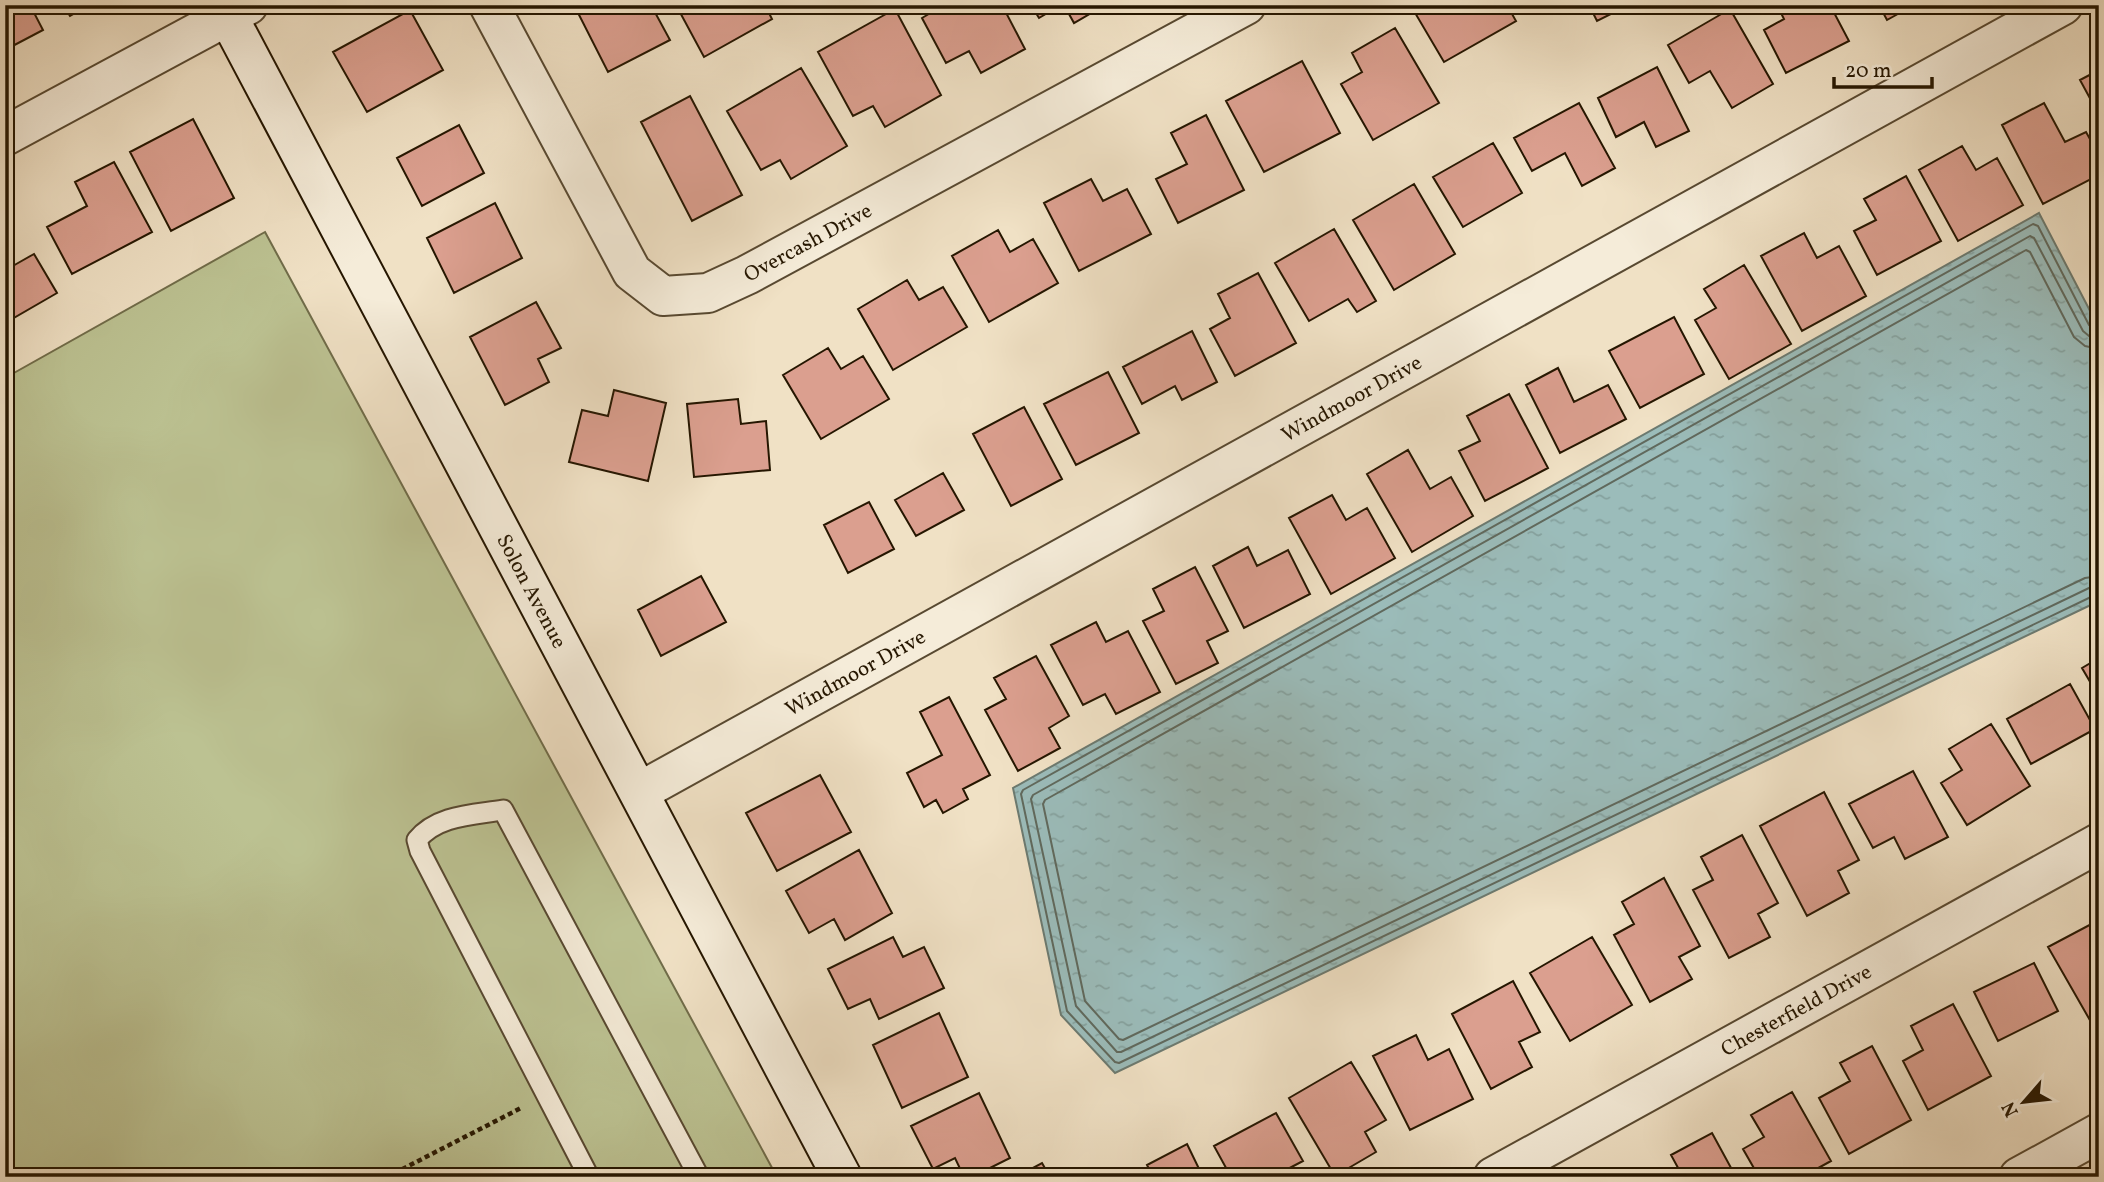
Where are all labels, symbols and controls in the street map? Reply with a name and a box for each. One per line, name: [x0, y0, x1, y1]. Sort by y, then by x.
scale bar: [1834, 46, 1932, 90]
text: 20 m: [1845, 57, 1891, 86]
street label: Overcash Drive: [739, 197, 878, 290]
street label: Windmoor Drive: [1277, 349, 1428, 450]
street label: Solon Avenue: [489, 529, 573, 654]
street label: Windmoor Drive: [780, 623, 931, 724]
street label: Chesterfield Drive: [1716, 958, 1877, 1065]
north arrow: [1988, 1066, 2058, 1136]
text: N: [1996, 1097, 2025, 1121]

